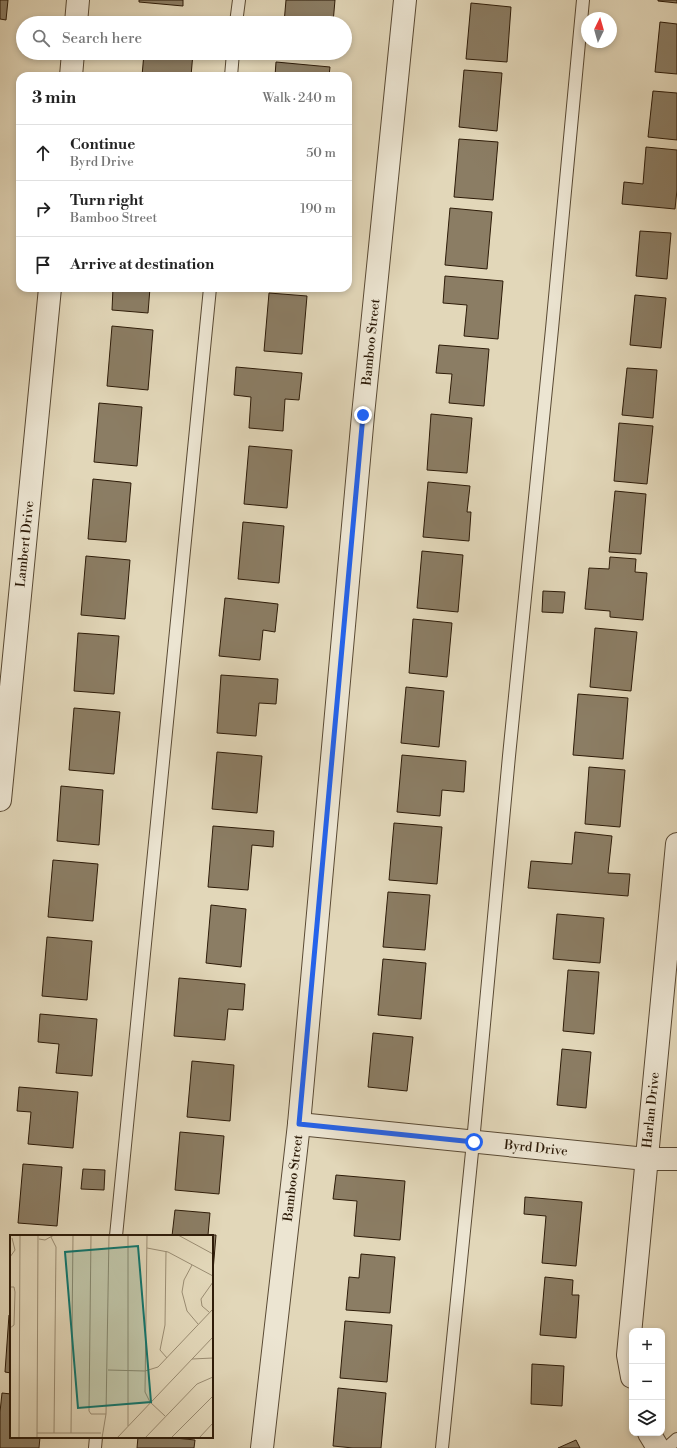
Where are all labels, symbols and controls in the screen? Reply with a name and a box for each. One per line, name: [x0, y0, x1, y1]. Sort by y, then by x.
north arrow: [581, 12, 617, 48]
search box: [16, 16, 352, 60]
icon: search: [30, 27, 52, 49]
text: Search here: [62, 29, 142, 48]
text: 3 min: [32, 87, 76, 109]
text: Walk · 240 m: [262, 90, 336, 106]
text: Continue: [70, 135, 135, 154]
icon: ahead: [32, 142, 54, 164]
text: 50 m: [306, 145, 336, 161]
text: Byrd Drive: [70, 154, 134, 170]
text: Turn right: [70, 191, 144, 210]
icon: right: [32, 198, 54, 220]
text: 190 m: [300, 201, 336, 217]
text: Bamboo Street: [70, 210, 157, 226]
icon: arrive: [32, 254, 54, 276]
text: Arrive at destination: [70, 255, 214, 274]
street label: Bamboo Street: [358, 297, 384, 387]
route end: [354, 406, 372, 424]
street label: Lambert Drive: [13, 500, 38, 588]
street label: Harlan Drive: [639, 1071, 663, 1149]
street label: Bamboo Street: [280, 1133, 306, 1223]
route start: [465, 1133, 483, 1151]
street label: Byrd Drive: [502, 1137, 569, 1159]
inset map: [10, 1235, 213, 1438]
map controls: [629, 1328, 665, 1436]
button: +: [629, 1328, 665, 1364]
button: −: [629, 1364, 665, 1400]
button: layers: [629, 1400, 665, 1436]

